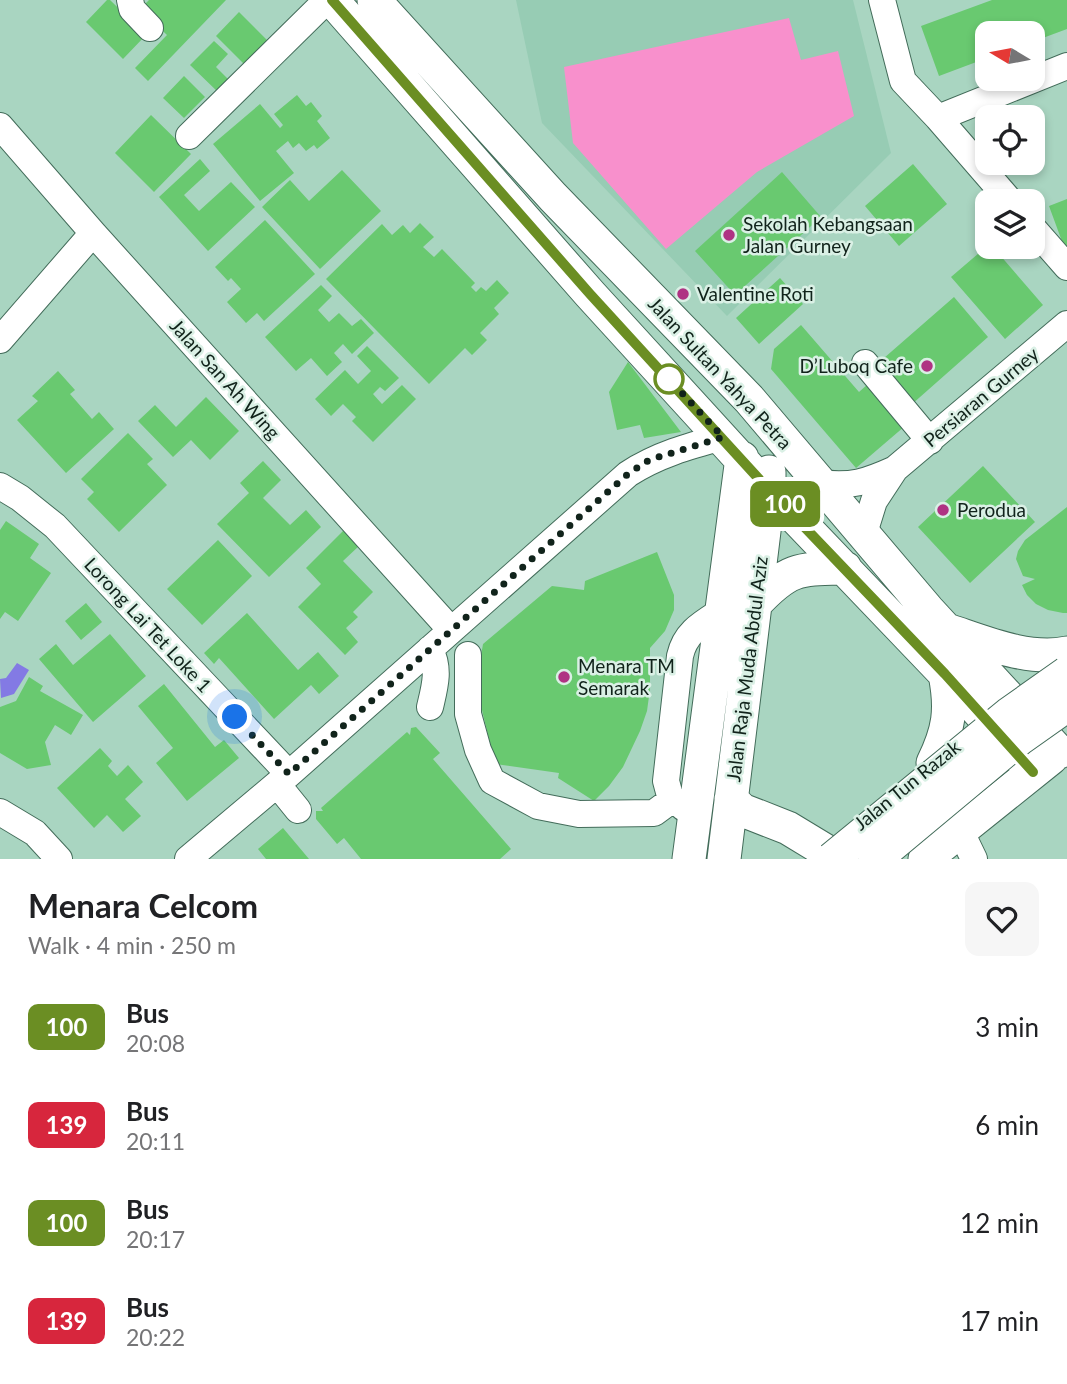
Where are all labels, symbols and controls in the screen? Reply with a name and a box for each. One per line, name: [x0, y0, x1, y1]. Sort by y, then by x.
north arrow: [975, 21, 1045, 91]
map controls: [975, 21, 1045, 259]
button: locate: [975, 105, 1045, 175]
button: layers: [975, 189, 1045, 259]
place label: Sekolah Kebangsaan Jalan Gurney: [743, 212, 913, 257]
marker: Sekolah Kebangsaan Jalan Gurney: [721, 227, 737, 243]
place label: Valentine Roti: [697, 282, 814, 305]
marker: Valentine Roti: [675, 286, 691, 302]
street label: Jalan Sultan Yahya Petra: [644, 292, 797, 454]
street label: Jalan San Ah Wing: [165, 314, 285, 444]
street label: Persiaran Gurney: [918, 342, 1043, 451]
place label: D’Luboq Cafe: [799, 354, 913, 377]
marker: D’Luboq Cafe: [919, 358, 935, 374]
unlabelled marker: [654, 364, 684, 394]
line badge: 100: [745, 481, 825, 527]
text: 100: [764, 489, 806, 518]
place label: Perodua: [957, 498, 1026, 521]
marker: Perodua: [935, 502, 951, 518]
street label: Lorong Lai Tet Loke 1: [80, 552, 217, 697]
street label: Jalan Raja Muda Abdul Aziz: [721, 555, 772, 783]
place label: Menara TM Semarak: [578, 654, 675, 699]
marker: Menara TM Semarak: [556, 669, 572, 685]
your location: [217, 699, 252, 734]
street label: Jalan Tun Razak: [849, 735, 965, 834]
button: heart: [965, 882, 1039, 956]
text: Menara Celcom: [28, 885, 258, 925]
text: Walk · 4 min · 250 m: [28, 931, 236, 959]
text: Bus: [126, 997, 169, 1029]
text: 3 min: [975, 1011, 1039, 1043]
text: 100: [46, 1012, 87, 1041]
text: 20:08: [126, 1029, 185, 1057]
text: Bus: [126, 1095, 169, 1127]
text: 6 min: [975, 1109, 1039, 1141]
text: 139: [46, 1110, 87, 1139]
text: 20:11: [126, 1127, 185, 1155]
text: Bus: [126, 1193, 169, 1225]
text: 12 min: [960, 1207, 1039, 1239]
text: 100: [46, 1208, 87, 1237]
text: 20:17: [126, 1225, 185, 1253]
text: Bus: [126, 1291, 169, 1323]
text: 17 min: [960, 1305, 1039, 1337]
text: 139: [46, 1306, 87, 1335]
text: 20:22: [126, 1323, 185, 1351]

